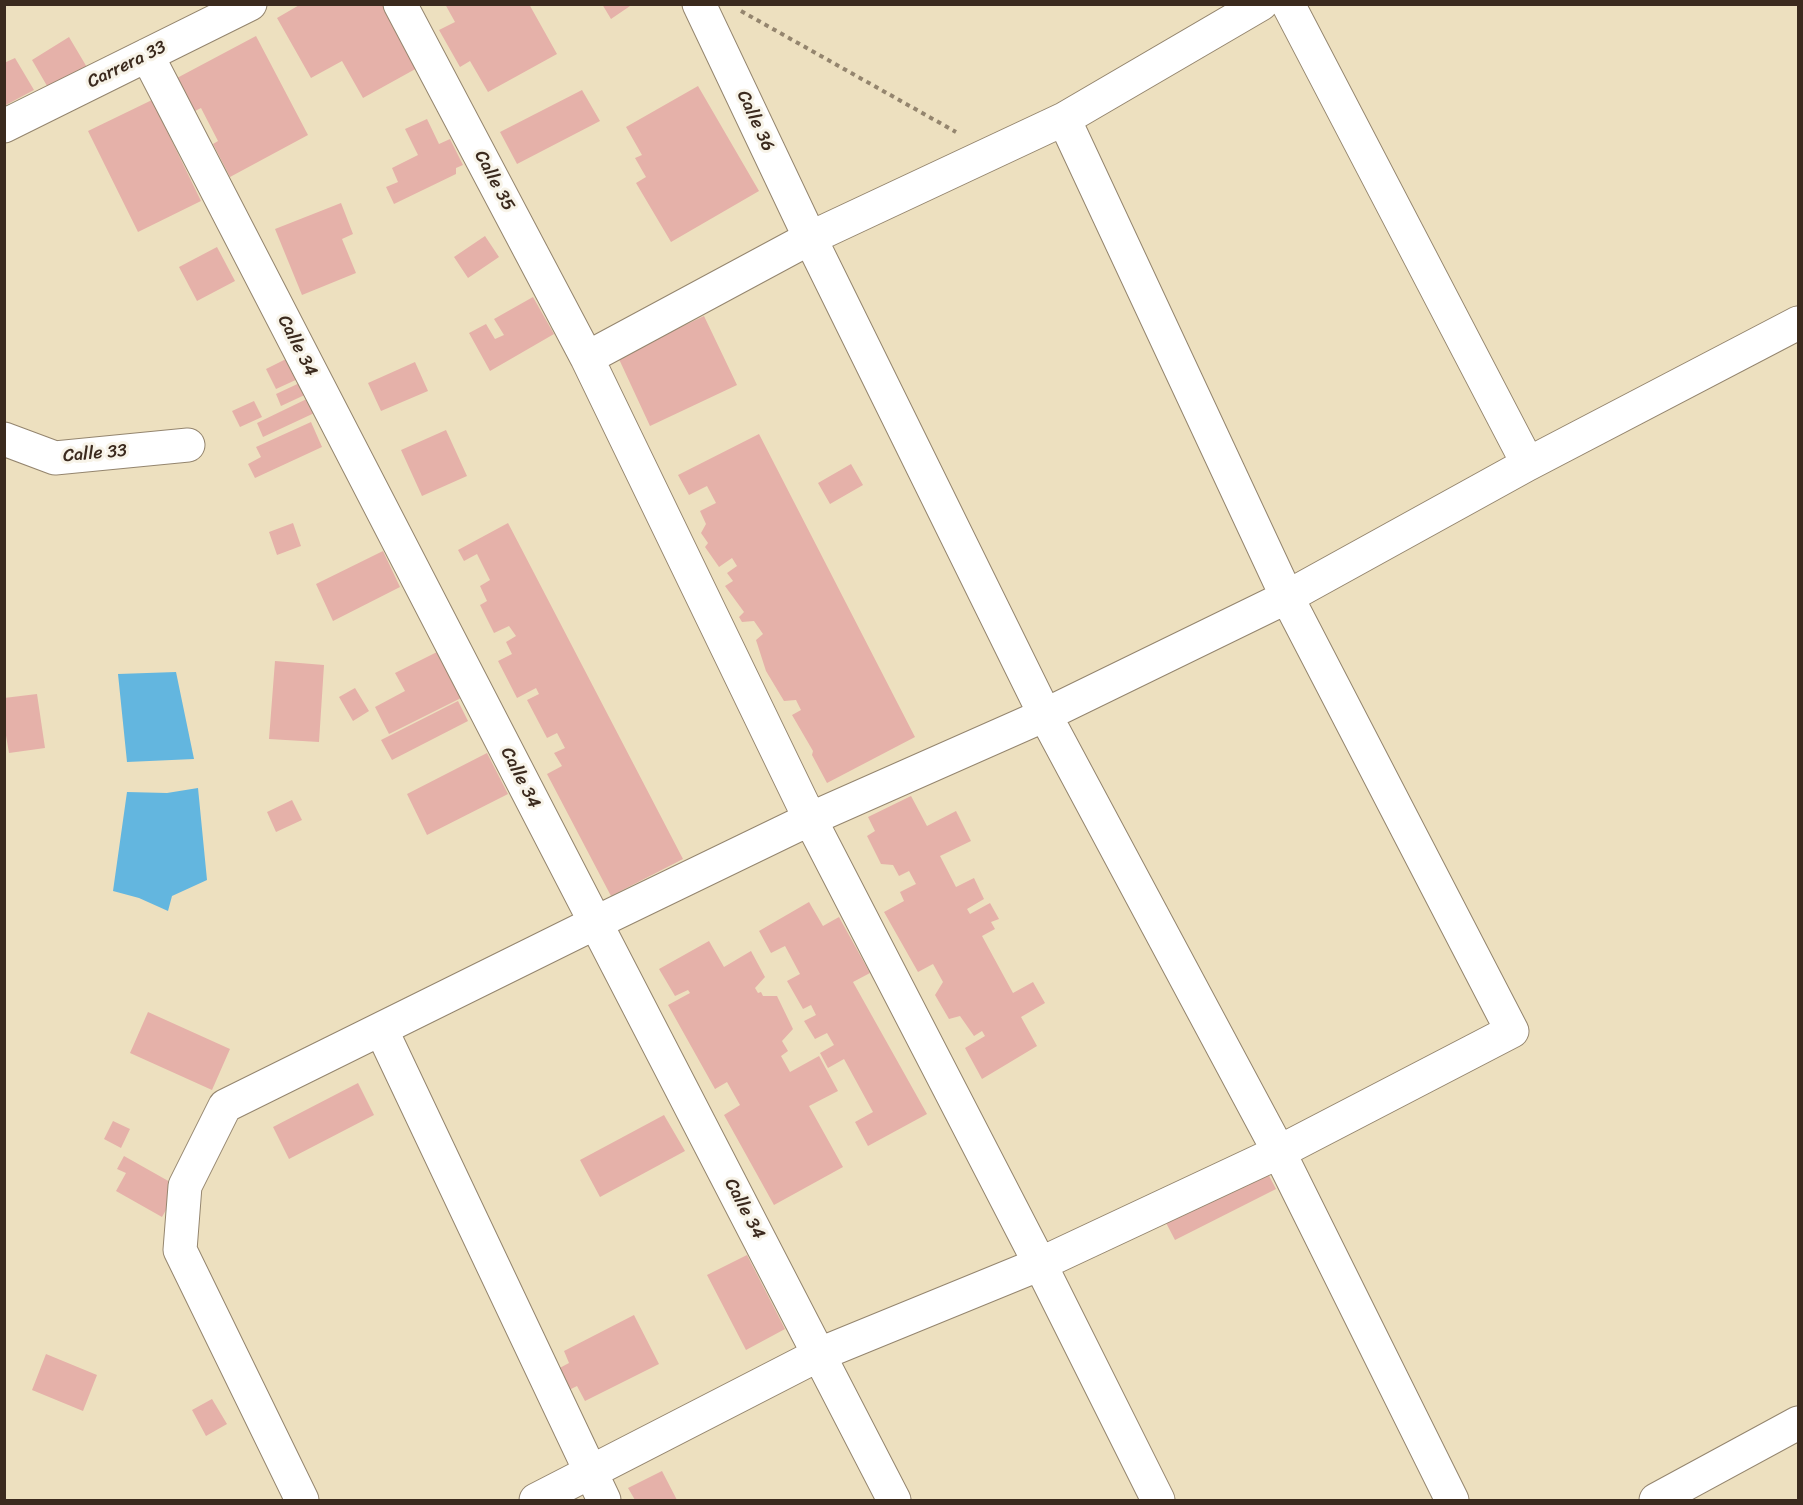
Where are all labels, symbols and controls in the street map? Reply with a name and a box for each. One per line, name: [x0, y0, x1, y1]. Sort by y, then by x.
street label: Carrera 33: [84, 37, 170, 93]
street label: Calle 36: [732, 87, 778, 155]
street label: Calle 35: [469, 147, 519, 215]
street label: Calle 34: [272, 312, 322, 380]
street label: Calle 33: [62, 440, 128, 468]
street label: Calle 34: [495, 744, 545, 812]
street label: Calle 34: [719, 1175, 769, 1243]

